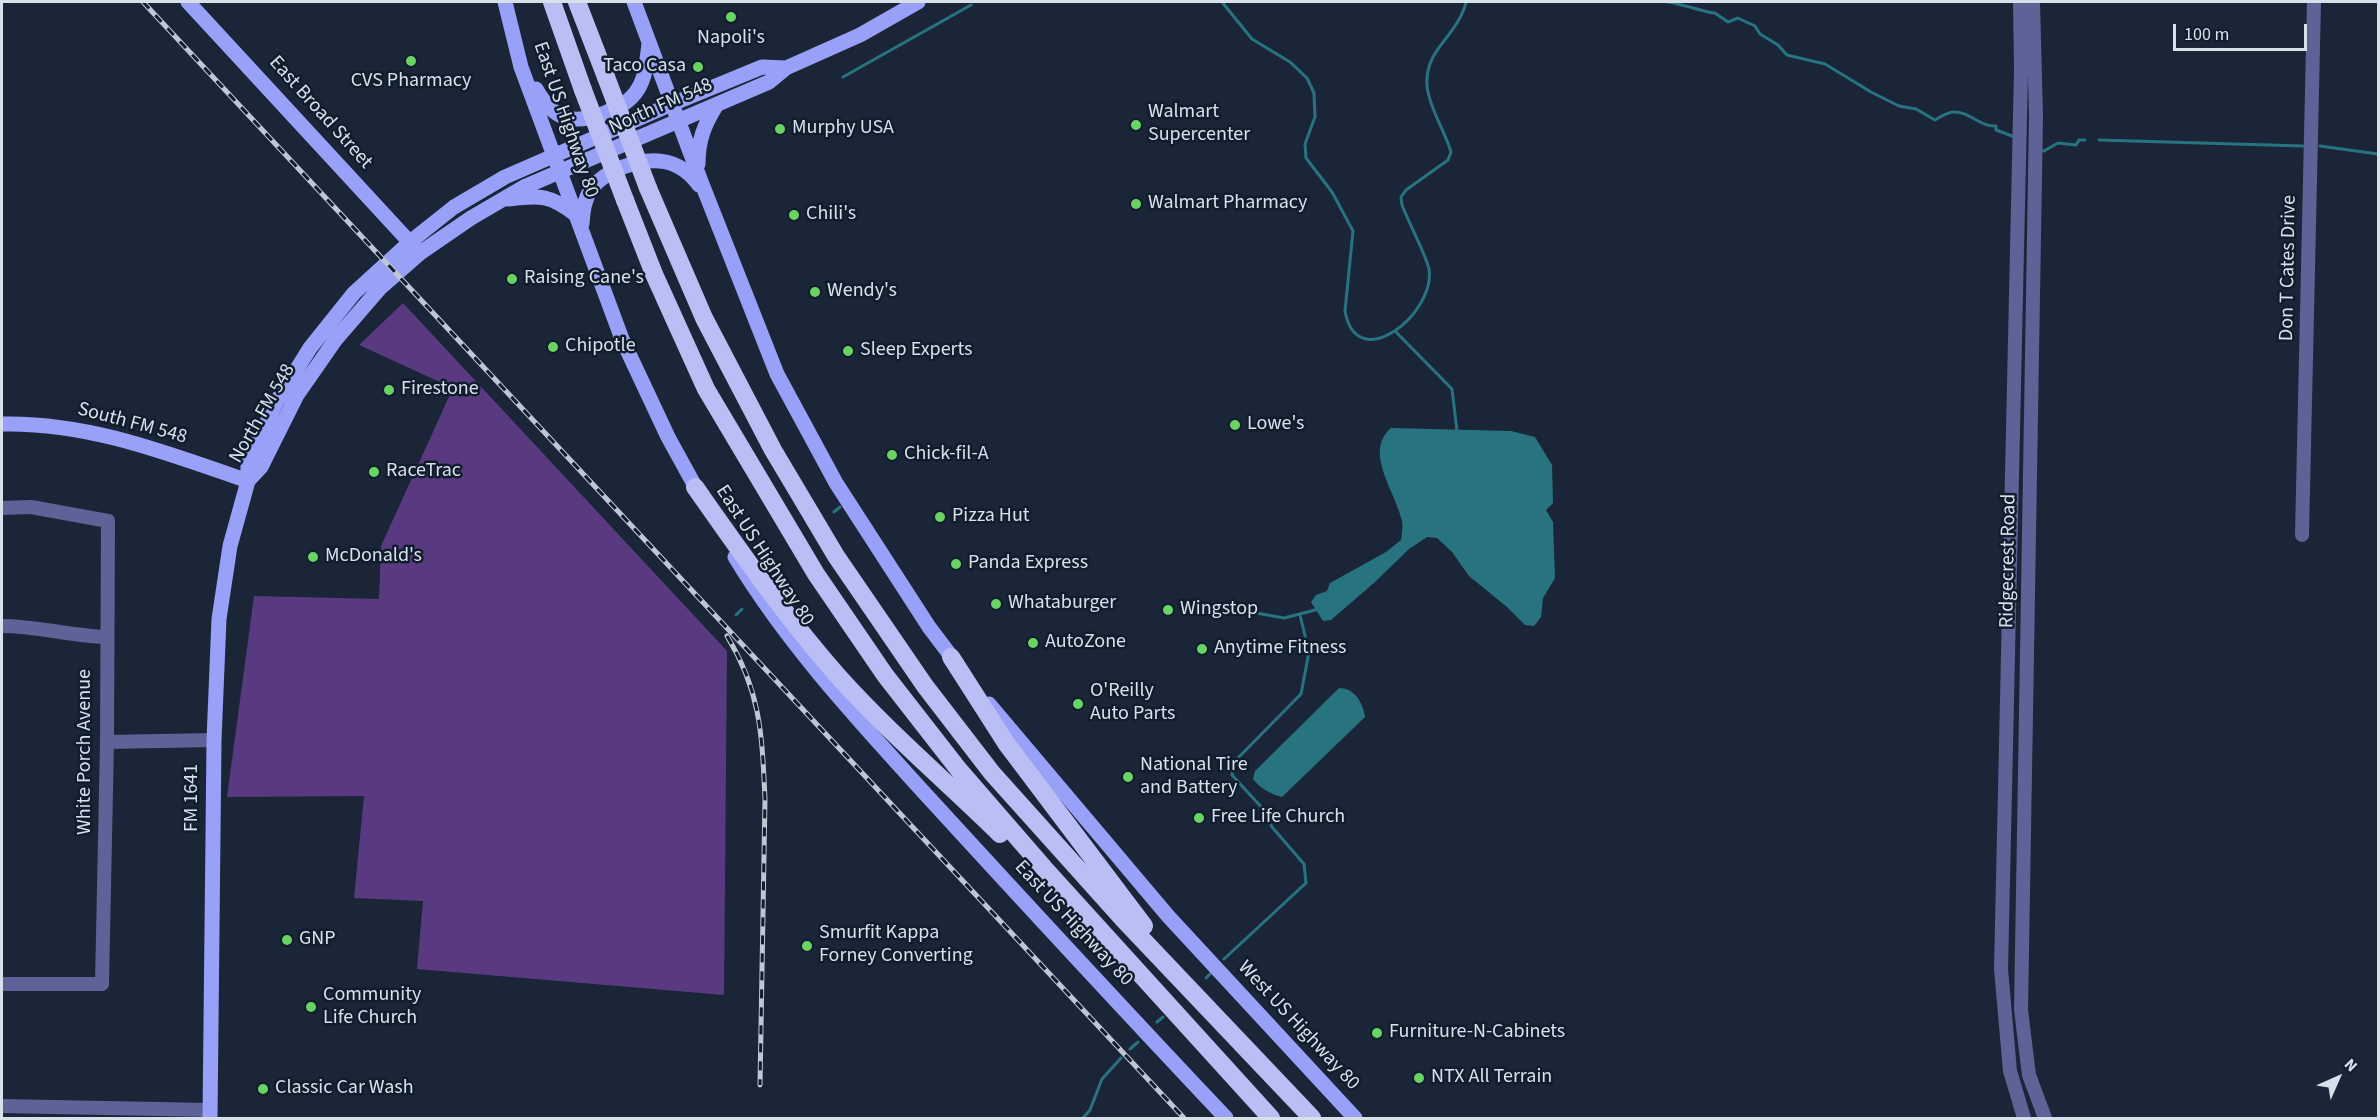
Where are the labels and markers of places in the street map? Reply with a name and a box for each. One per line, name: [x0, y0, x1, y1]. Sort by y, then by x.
marker: Napoli's: [724, 10, 738, 24]
place label: Napoli's: [697, 27, 765, 51]
marker: CVS Pharmacy: [404, 54, 418, 68]
place label: Taco Casa: [603, 55, 686, 79]
marker: Taco Casa: [691, 60, 705, 74]
place label: CVS Pharmacy: [351, 70, 471, 94]
place label: Walmart Supercenter: [1148, 101, 1250, 148]
place label: Murphy USA: [792, 117, 894, 141]
marker: Walmart Supercenter: [1129, 118, 1143, 132]
marker: Murphy USA: [773, 122, 787, 136]
place label: Walmart Pharmacy: [1148, 192, 1307, 216]
marker: Walmart Pharmacy: [1129, 197, 1143, 211]
place label: Chili's: [806, 203, 856, 227]
marker: Chili's: [787, 208, 801, 222]
place label: Raising Cane's: [524, 267, 644, 291]
marker: Raising Cane's: [505, 272, 519, 286]
place label: Wendy's: [827, 280, 897, 304]
marker: Wendy's: [808, 285, 822, 299]
place label: Chipotle: [565, 335, 636, 359]
place label: Sleep Experts: [860, 339, 972, 363]
marker: Chipotle: [546, 340, 560, 354]
marker: Sleep Experts: [841, 344, 855, 358]
place label: Firestone: [401, 378, 479, 402]
marker: Firestone: [382, 383, 396, 397]
place label: Lowe's: [1247, 413, 1304, 437]
marker: Lowe's: [1228, 418, 1242, 432]
place label: Chick-fil-A: [904, 443, 989, 467]
marker: Chick-fil-A: [885, 448, 899, 462]
place label: RaceTrac: [386, 460, 461, 484]
marker: RaceTrac: [367, 465, 381, 479]
place label: Pizza Hut: [952, 505, 1030, 529]
marker: Pizza Hut: [933, 510, 947, 524]
place label: McDonald's: [325, 545, 422, 569]
marker: McDonald's: [306, 550, 320, 564]
place label: Panda Express: [968, 552, 1088, 576]
marker: Panda Express: [949, 557, 963, 571]
place label: Whataburger: [1008, 592, 1116, 616]
marker: Whataburger: [989, 597, 1003, 611]
place label: Wingstop: [1180, 598, 1258, 622]
marker: Wingstop: [1161, 603, 1175, 617]
place label: AutoZone: [1045, 631, 1126, 655]
marker: AutoZone: [1026, 636, 1040, 650]
place label: Anytime Fitness: [1214, 637, 1346, 661]
marker: Anytime Fitness: [1195, 642, 1209, 656]
place label: O'Reilly Auto Parts: [1090, 680, 1175, 727]
marker: O'Reilly Auto Parts: [1071, 697, 1085, 711]
place label: National Tire and Battery: [1140, 754, 1248, 801]
marker: National Tire and Battery: [1121, 770, 1135, 784]
place label: Free Life Church: [1211, 806, 1345, 830]
marker: Free Life Church: [1192, 811, 1206, 825]
place label: Smurfit Kappa Forney Converting: [819, 922, 973, 969]
place label: GNP: [299, 928, 336, 952]
marker: GNP: [280, 933, 294, 947]
marker: Smurfit Kappa Forney Converting: [800, 939, 814, 953]
place label: Community Life Church: [323, 984, 421, 1031]
marker: Community Life Church: [304, 1000, 318, 1014]
place label: Furniture-N-Cabinets: [1389, 1021, 1565, 1045]
marker: Furniture-N-Cabinets: [1370, 1026, 1384, 1040]
place label: NTX All Terrain: [1431, 1066, 1552, 1090]
marker: NTX All Terrain: [1412, 1071, 1426, 1085]
place label: Classic Car Wash: [275, 1077, 414, 1101]
marker: Classic Car Wash: [256, 1082, 270, 1096]

